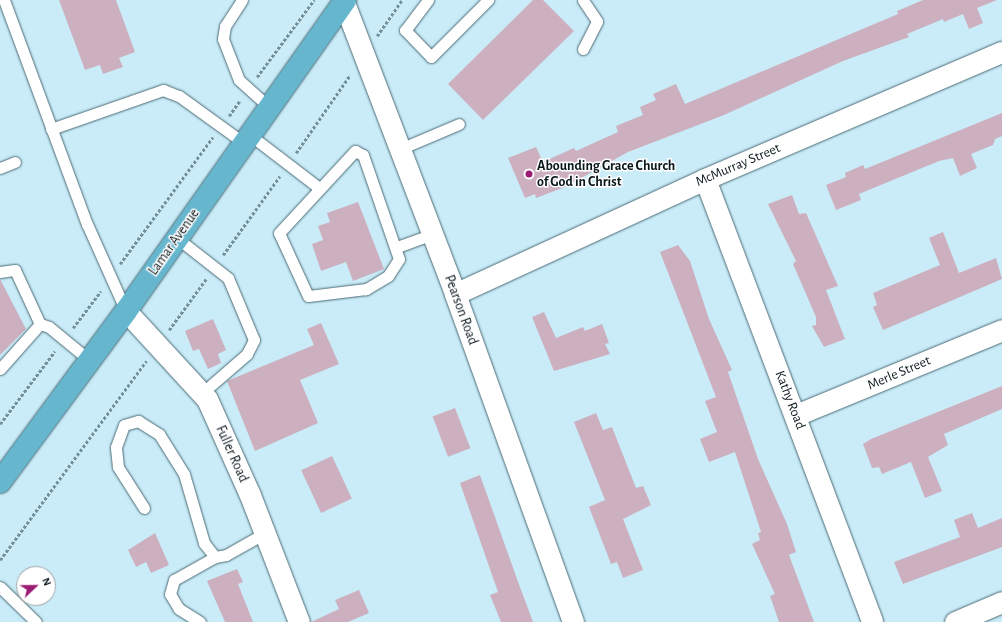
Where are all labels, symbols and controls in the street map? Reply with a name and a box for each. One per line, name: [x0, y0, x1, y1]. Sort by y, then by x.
street label: McMurray Street: [693, 140, 783, 190]
place label: Abounding Grace Church of God in Christ: [537, 158, 675, 190]
marker: Abounding Grace Church of God in Christ: [524, 169, 534, 179]
street label: Lamar Avenue: [145, 206, 203, 278]
street label: Pearson Road: [441, 273, 481, 347]
street label: Merle Street: [865, 352, 933, 394]
street label: Kathy Road: [771, 368, 809, 432]
street label: Fuller Road: [212, 423, 252, 485]
north arrow: [16, 566, 56, 606]
text: N: [40, 576, 53, 587]

